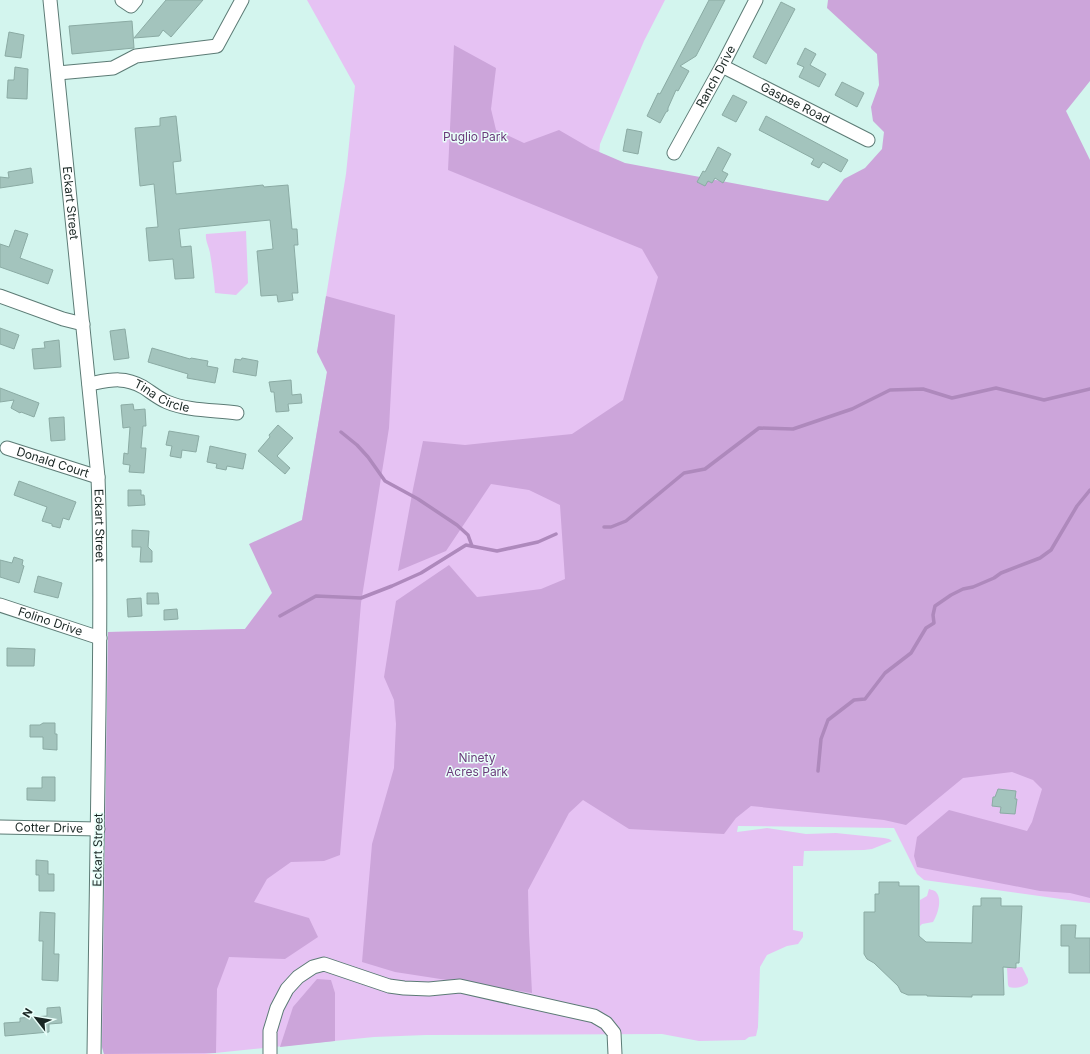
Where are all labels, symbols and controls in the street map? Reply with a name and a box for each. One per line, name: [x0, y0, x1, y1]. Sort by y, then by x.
street label: Ranch Drive: [692, 43, 738, 110]
street label: Gaspee Road: [758, 79, 833, 126]
park label: Puglio Park: [443, 129, 508, 144]
street label: Eckart Street: [60, 166, 82, 240]
street label: Tina Circle: [132, 376, 191, 415]
street label: Donald Court: [15, 444, 91, 481]
street label: Eckart Street: [91, 489, 108, 562]
street label: Folino Drive: [16, 603, 85, 639]
park label: Ninety Acres Park: [446, 750, 508, 779]
street label: Eckart Street: [89, 813, 106, 887]
street label: Cotter Drive: [15, 819, 83, 836]
north arrow: [16, 998, 56, 1038]
text: N: [19, 1006, 36, 1020]

